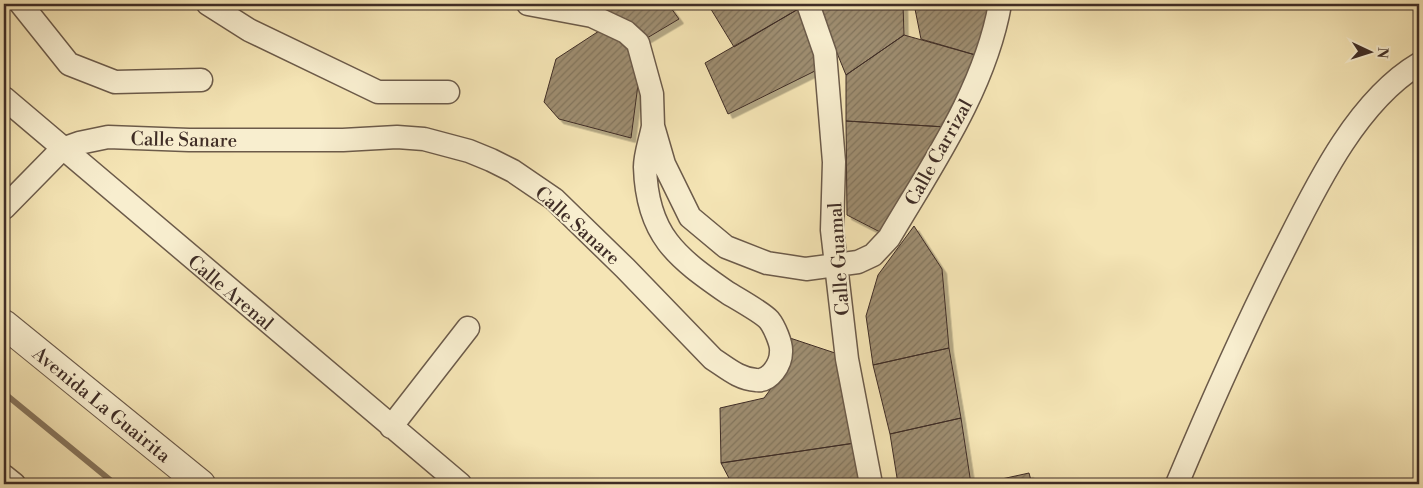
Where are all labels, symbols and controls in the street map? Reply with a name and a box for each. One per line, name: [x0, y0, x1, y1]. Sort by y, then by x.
north arrow: [1346, 28, 1396, 78]
text: N: [1373, 47, 1391, 59]
street label: Calle Carrizal: [900, 95, 978, 210]
street label: Calle Sanare: [131, 127, 237, 153]
street label: Calle Sanare: [530, 181, 625, 270]
street label: Calle Guamal: [823, 201, 855, 317]
street label: Calle Arenal: [183, 250, 278, 336]
street label: Avenida La Guairita: [27, 341, 176, 468]

